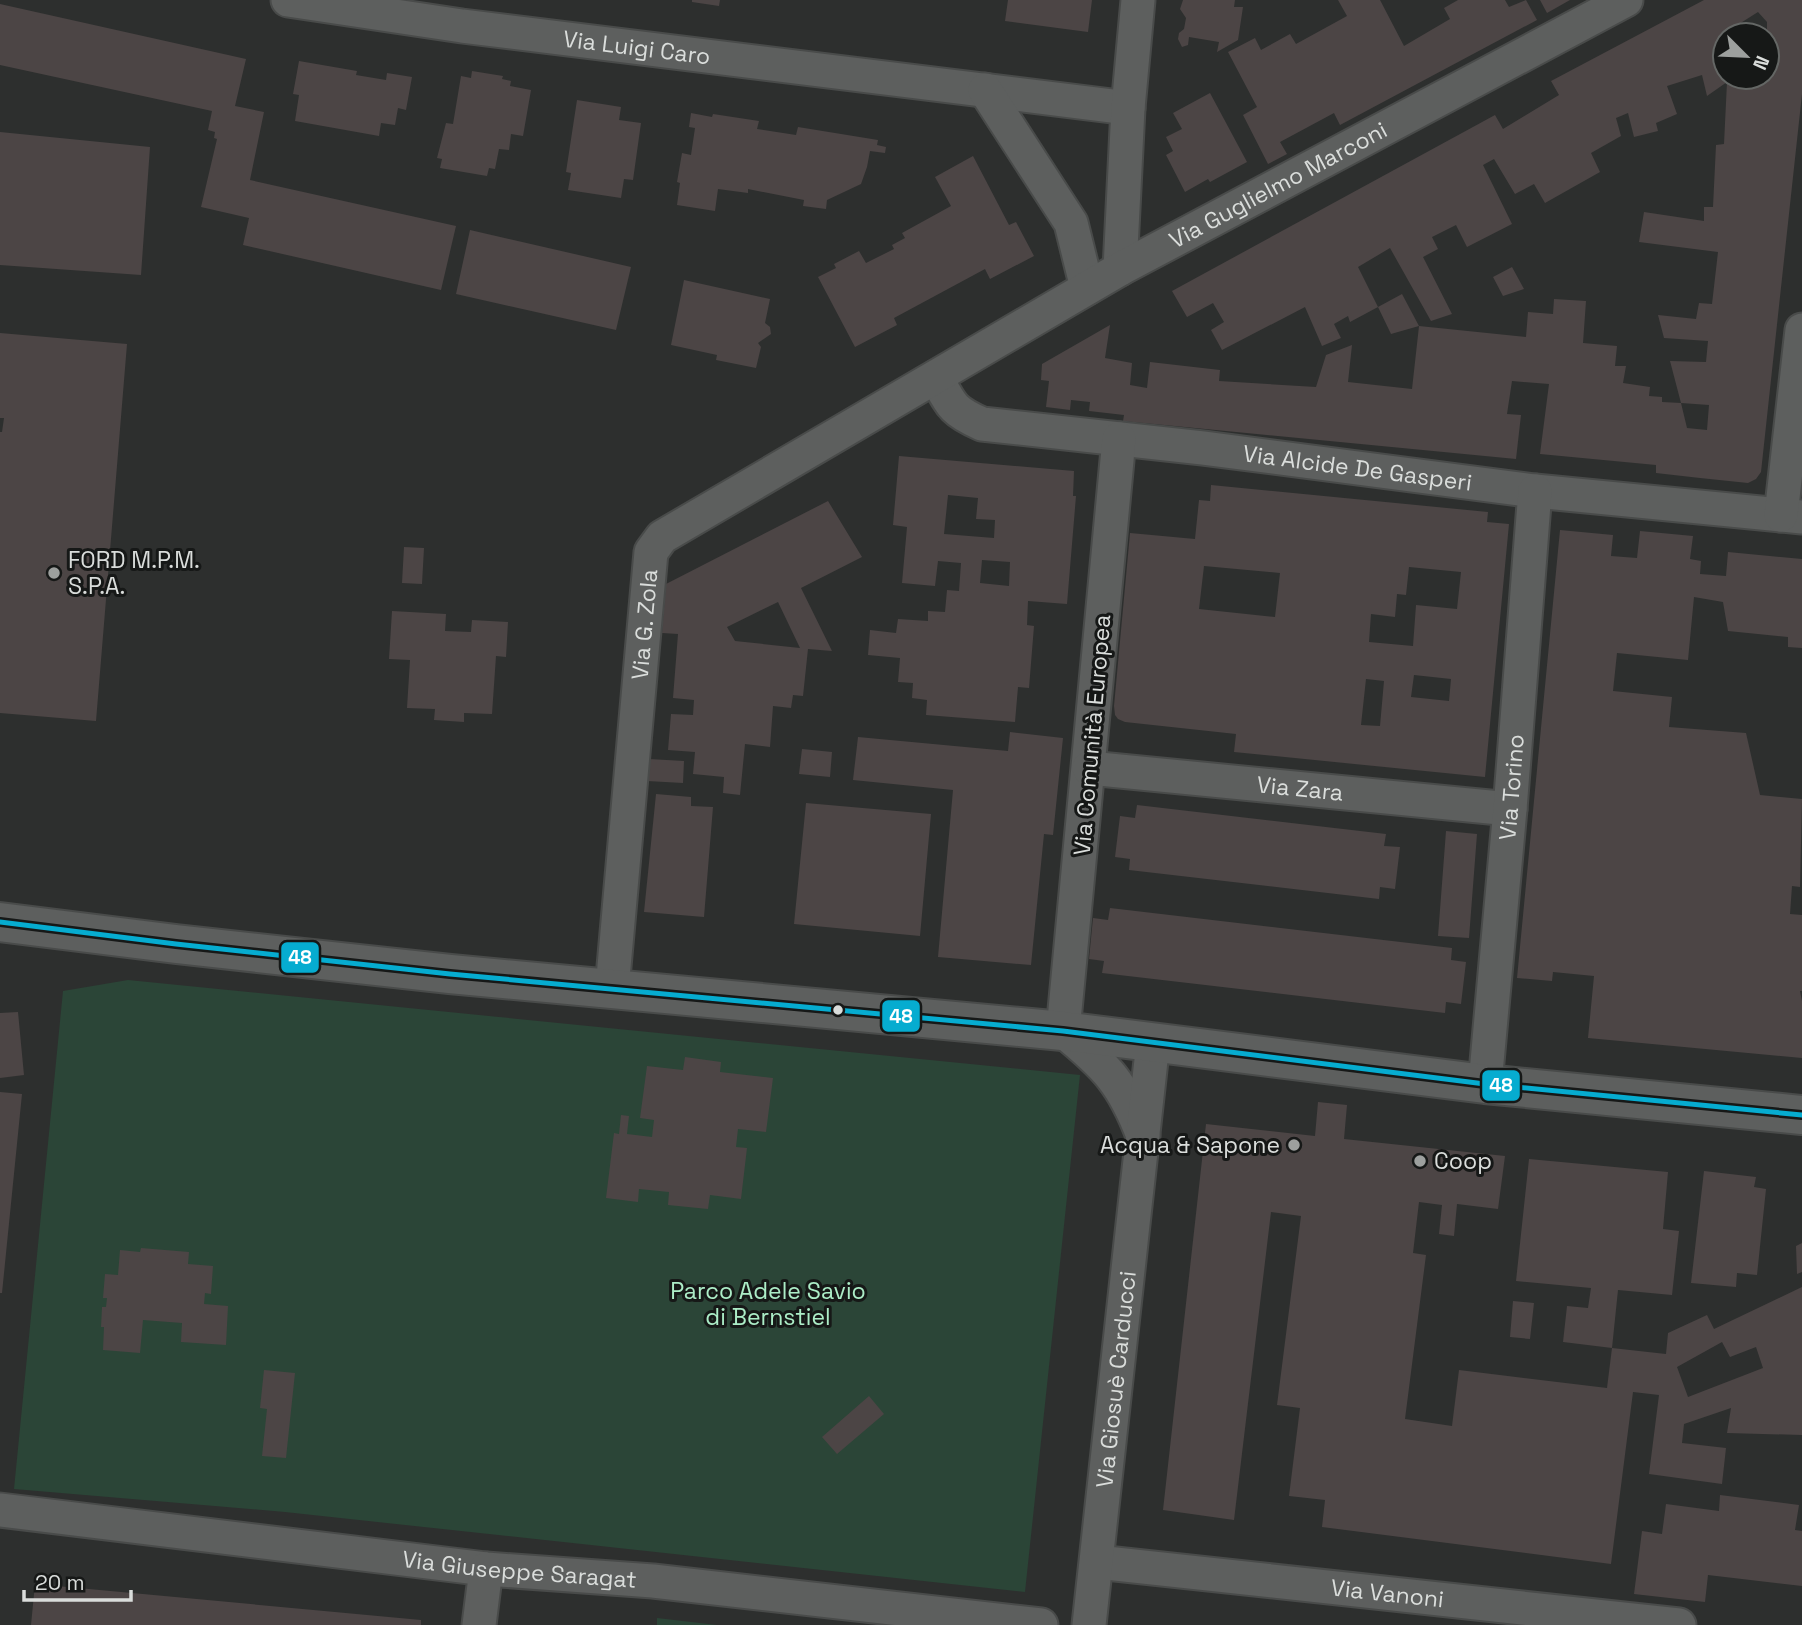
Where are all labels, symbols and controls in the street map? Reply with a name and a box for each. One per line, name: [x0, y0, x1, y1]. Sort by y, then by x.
north arrow: [1711, 21, 1781, 91]
street label: Via Luigi Caro: [561, 24, 712, 71]
text: N: [1747, 52, 1775, 74]
street label: Via Guglielmo Marconi: [1164, 115, 1392, 255]
street label: Via Alcide De Gasperi: [1241, 438, 1474, 498]
place label: FORD M.P.M. S.P.A.: [68, 545, 200, 601]
marker: FORD M.P.M. S.P.A.: [46, 565, 62, 581]
street label: Via G. Zola: [625, 568, 664, 681]
street label: Via Comunità Europea: [1067, 613, 1117, 857]
street label: Via Torino: [1492, 733, 1531, 842]
street label: Via Zara: [1255, 769, 1345, 808]
line badge: 48: [280, 941, 320, 974]
text: 48: [288, 945, 312, 970]
line badge: 48: [881, 999, 921, 1033]
unlabelled marker: [831, 1003, 845, 1017]
text: 48: [889, 1004, 913, 1029]
line badge: 48: [1481, 1069, 1521, 1102]
text: 48: [1489, 1073, 1513, 1098]
place label: Acqua & Sapone: [1100, 1130, 1280, 1160]
marker: Acqua & Sapone: [1286, 1137, 1302, 1153]
place label: Coop: [1434, 1146, 1492, 1176]
marker: Coop: [1412, 1153, 1428, 1169]
street label: Via Giosuè Carducci: [1089, 1269, 1143, 1490]
park label: Parco Adele Savio di Bernstiel: [670, 1276, 866, 1332]
street label: Via Giuseppe Saragat: [401, 1544, 638, 1595]
scale bar: [24, 1558, 131, 1602]
text: 20 m: [35, 1569, 85, 1596]
street label: Via Vanoni: [1329, 1572, 1445, 1614]

